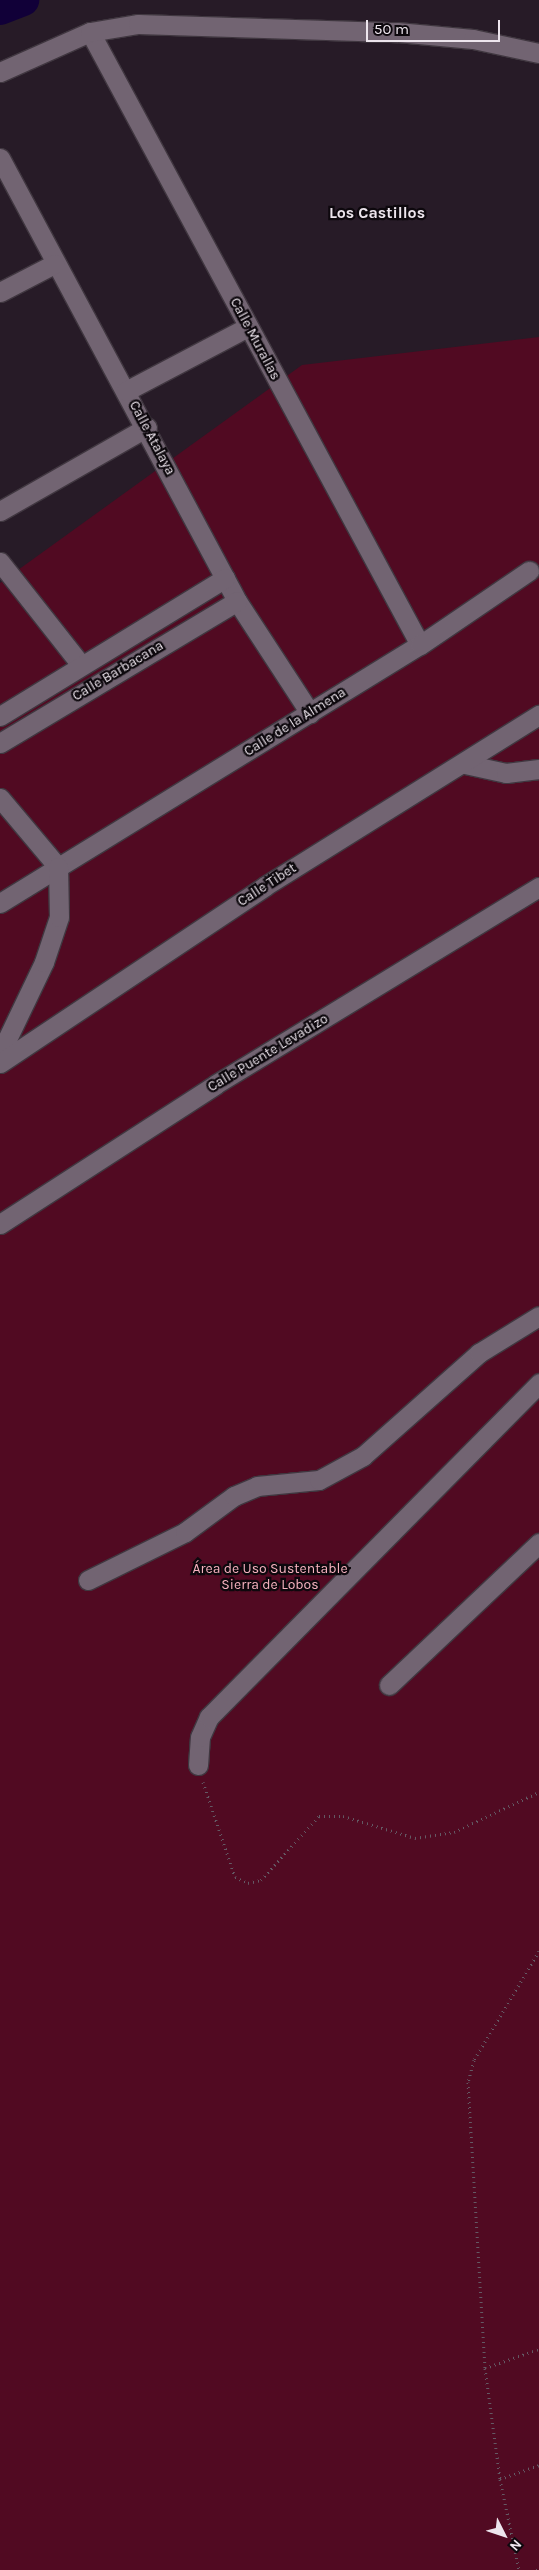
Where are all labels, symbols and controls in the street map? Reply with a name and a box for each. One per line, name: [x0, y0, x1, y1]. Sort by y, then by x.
scale bar: [369, 10, 503, 42]
text: 50 m: [374, 20, 409, 38]
district label: Los Castillos: [329, 203, 425, 223]
street label: Calle Murallas: [226, 295, 284, 383]
street label: Calle Atalaya: [125, 398, 179, 478]
street label: Calle Barbacana: [69, 637, 167, 705]
street label: Calle de la Almena: [241, 684, 349, 760]
street label: Calle Tibet: [235, 860, 299, 910]
street label: Calle Puente Levadizo: [205, 1010, 331, 1096]
park label: Área de Uso Sustentable Sierra de Lobos: [192, 1561, 348, 1594]
north arrow: [479, 2510, 529, 2560]
text: N: [506, 2536, 525, 2555]

